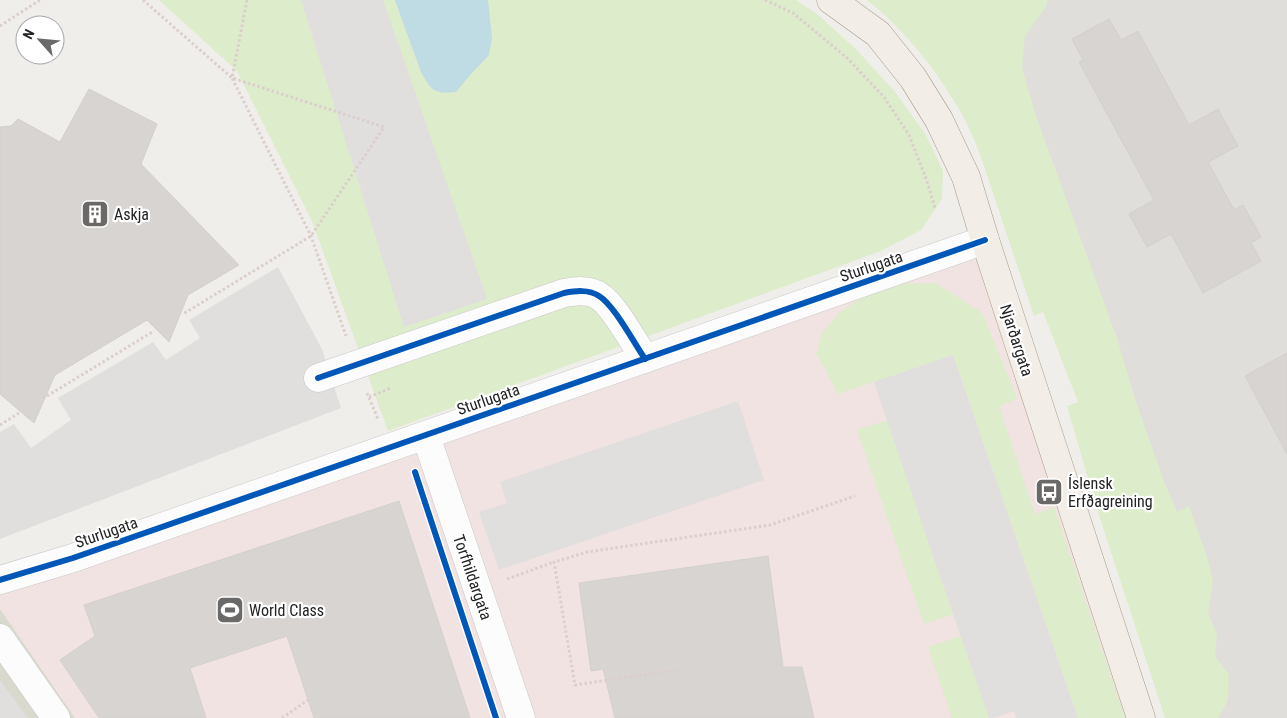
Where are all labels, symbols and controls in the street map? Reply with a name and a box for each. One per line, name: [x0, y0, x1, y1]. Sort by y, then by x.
north arrow: [15, 15, 65, 65]
text: N: [19, 27, 37, 42]
building icon: Askja: [80, 199, 110, 229]
place label: Askja: [114, 205, 149, 224]
street label: Sturlugata: [837, 247, 905, 286]
street label: Njarðargata: [996, 302, 1037, 379]
street label: Sturlugata: [454, 380, 522, 419]
place label: Íslensk Erfðagreining: [1068, 474, 1153, 511]
bus stop icon: Íslensk Erfðagreining: [1034, 477, 1064, 507]
street label: Sturlugata: [72, 513, 140, 552]
street label: Torfhildargata: [449, 532, 496, 622]
sports icon: World Class: [215, 595, 245, 625]
place label: World Class: [249, 601, 324, 620]

